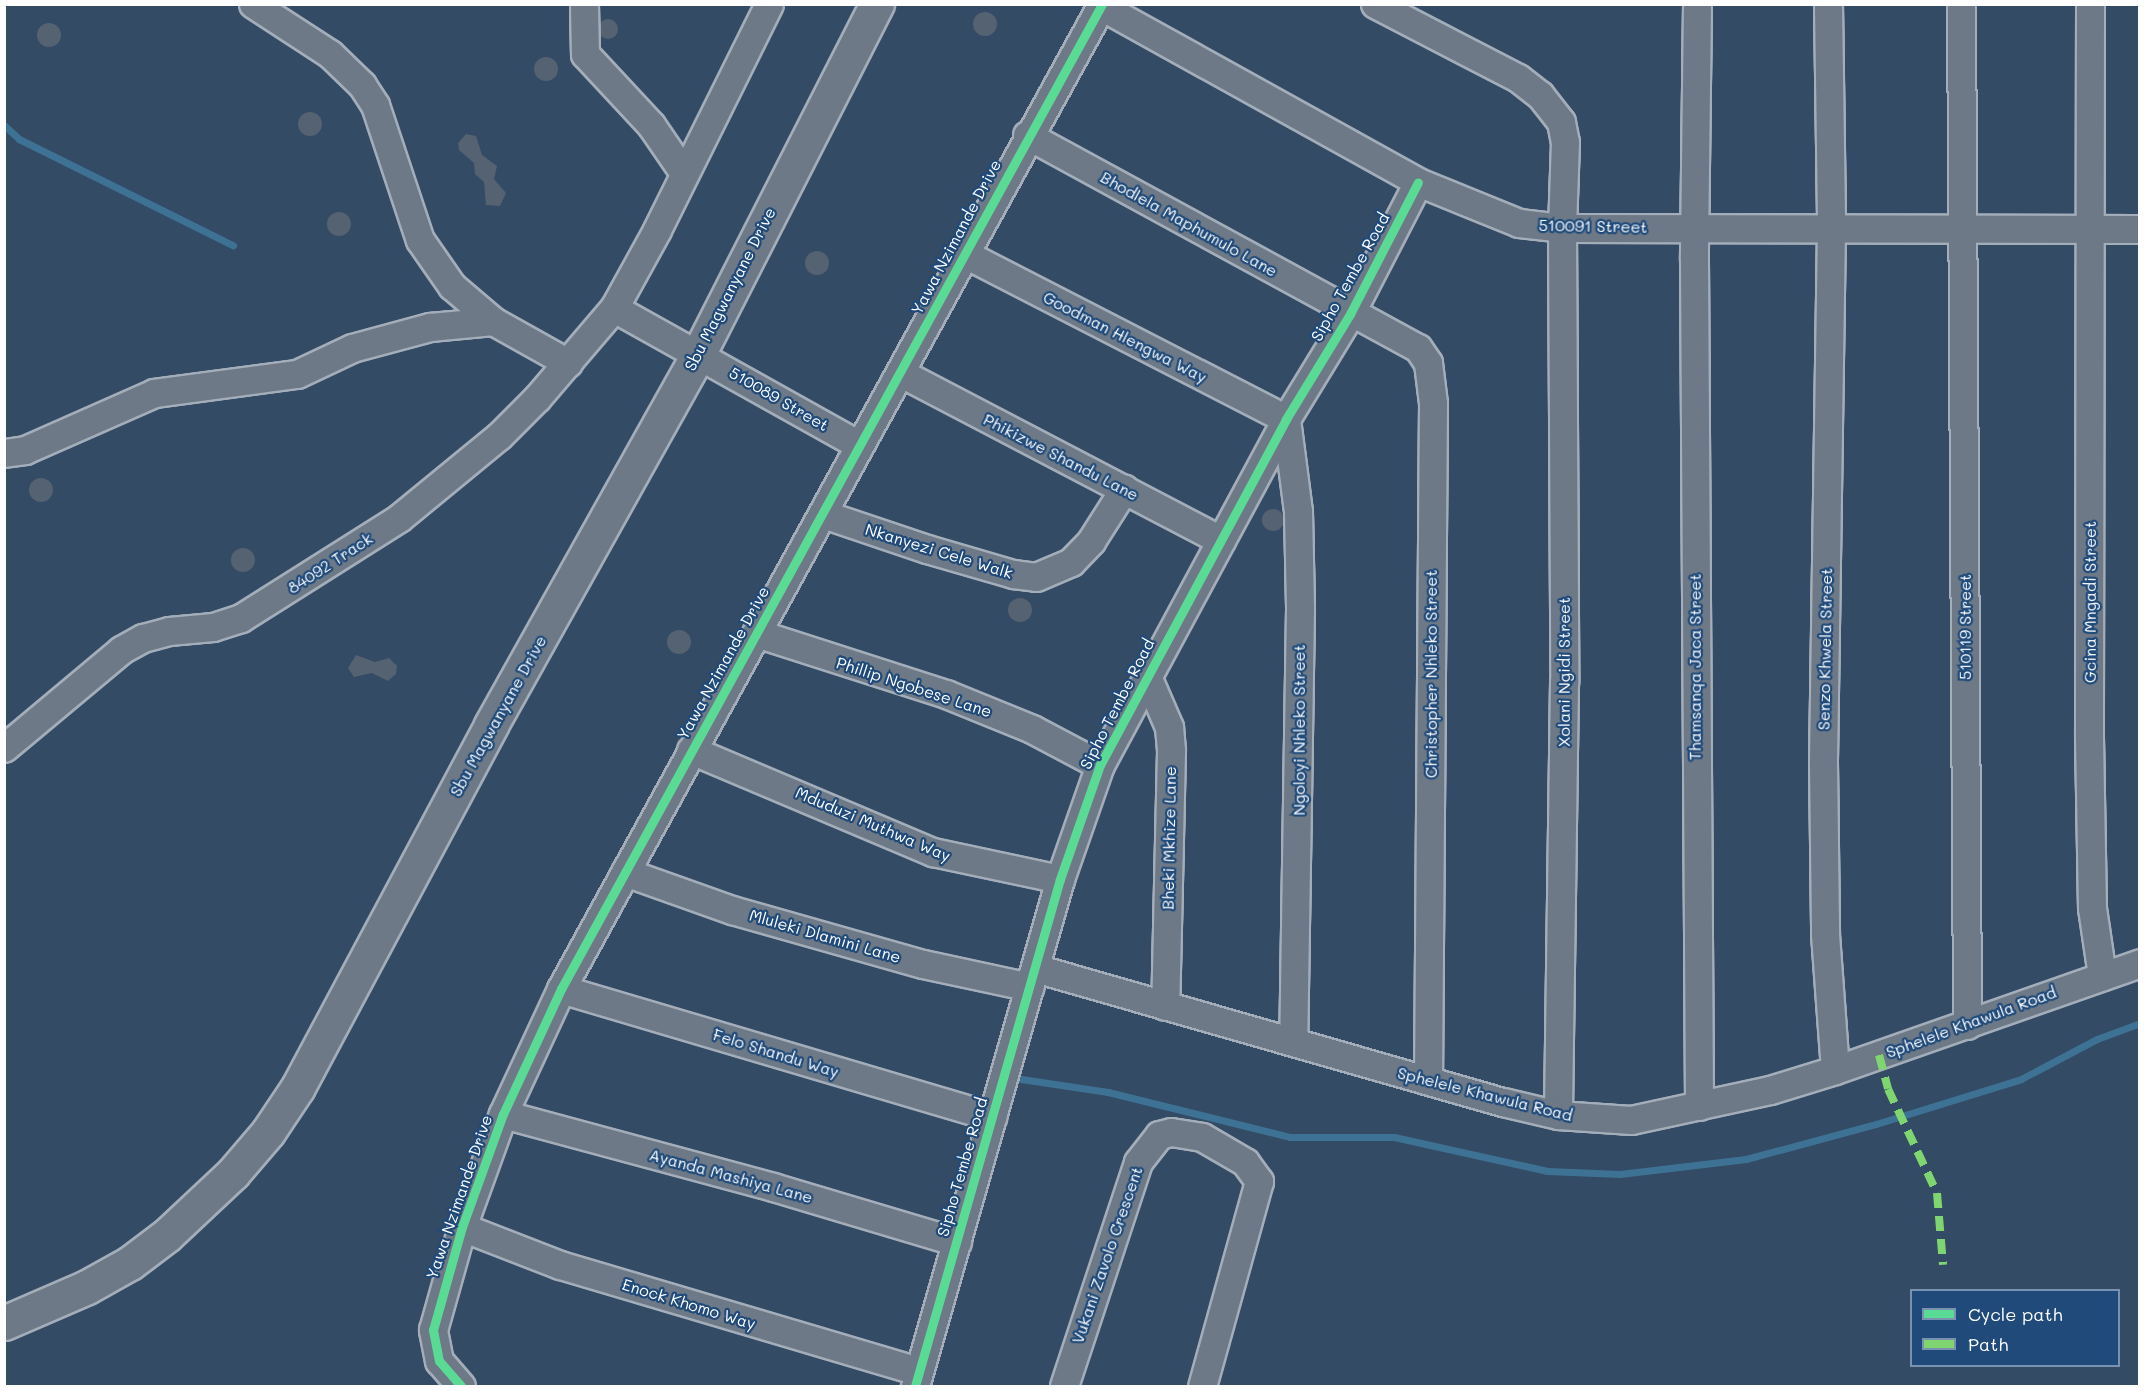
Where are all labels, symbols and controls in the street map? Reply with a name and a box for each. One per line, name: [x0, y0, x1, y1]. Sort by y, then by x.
street label: Yawa Nzimande Drive: [907, 156, 1005, 318]
street label: Bhodlela Maphumulo Lane: [1097, 167, 1281, 281]
street label: Sbu Magwanyane Drive: [680, 204, 780, 374]
street label: Sipho Tembe Road: [1307, 209, 1393, 345]
street label: 510091 Street: [1538, 215, 1648, 237]
street label: Goodman Hlengwa Way: [1040, 287, 1210, 387]
street label: 510089 Street: [726, 363, 832, 435]
street label: Phikizwe Shandu Lane: [980, 410, 1142, 504]
street label: Nkanyezi Cele Walk: [863, 519, 1015, 583]
street label: Gcina Mngadi Street: [2080, 521, 2100, 683]
street label: 84092 Track: [284, 528, 376, 598]
street label: Senzo Khwela Street: [1814, 568, 1836, 730]
street label: Christopher Nhleko Street: [1421, 570, 1441, 778]
street label: Thamsanqa Jaca Street: [1685, 574, 1705, 760]
street label: 510119 Street: [1955, 574, 1975, 680]
street label: Yawa Nzimande Drive: [673, 583, 773, 743]
street label: Xolani Ngidi Street: [1554, 597, 1574, 747]
street label: Sbu Magwanyane Drive: [446, 632, 550, 800]
street label: Sipho Tembe Road: [1076, 635, 1158, 773]
street label: Ngoloyi Nhleko Street: [1289, 644, 1309, 816]
street label: Phillip Ngobese Lane: [834, 653, 994, 721]
street label: Bheki Mkhize Lane: [1158, 766, 1180, 910]
street label: Mduduzi Muthwa Way: [792, 783, 954, 865]
street label: Mluleki Dlamini Lane: [747, 905, 903, 967]
street label: Sphelele Khawula Road: [1883, 982, 2059, 1062]
street label: Felo Shandu Way: [711, 1025, 841, 1081]
street label: Sphelele Khawula Road: [1396, 1063, 1574, 1125]
street label: Sipho Tembe Road: [933, 1095, 991, 1239]
street label: Yawa Nzimande Drive: [422, 1112, 496, 1282]
street label: Ayanda Mashiya Lane: [647, 1145, 815, 1207]
street label: Vukani Zavolo Crescent: [1068, 1164, 1146, 1346]
street label: Enock Khomo Way: [620, 1275, 758, 1333]
legend: [1910, 1289, 2120, 1367]
text: Cycle path: [1968, 1302, 2063, 1326]
text: Path: [1968, 1332, 2008, 1356]

